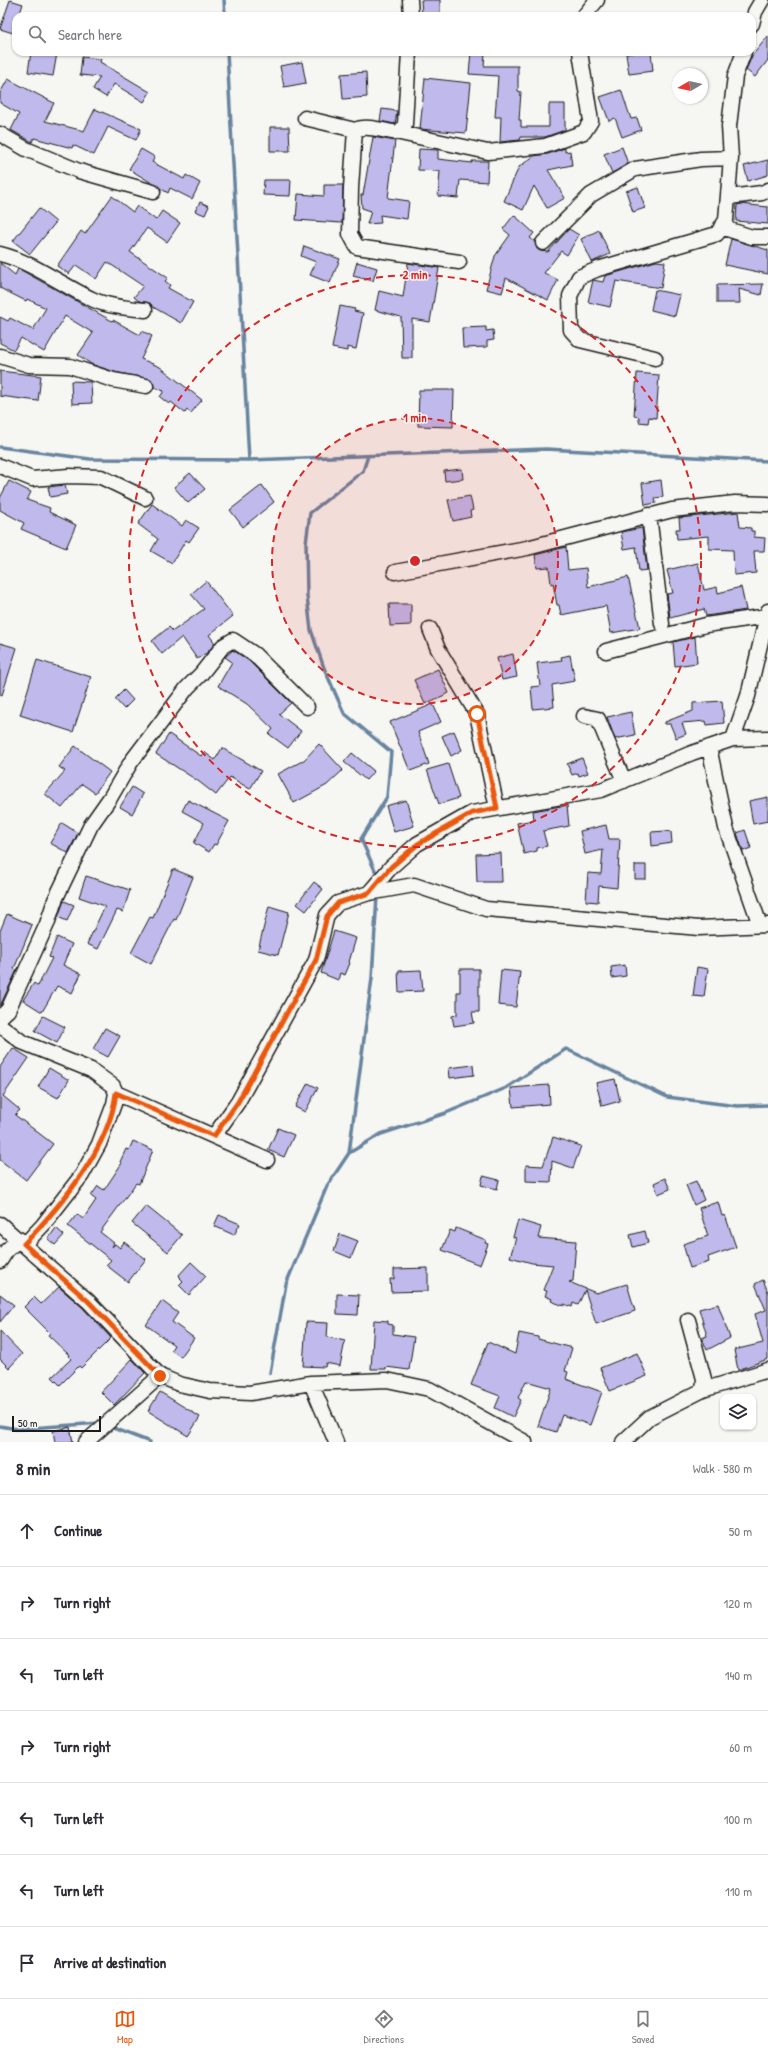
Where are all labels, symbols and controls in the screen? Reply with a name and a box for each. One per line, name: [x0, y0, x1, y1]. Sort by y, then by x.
search box: [12, 12, 756, 56]
icon: search: [26, 23, 48, 45]
text: Search here: [58, 24, 122, 45]
north arrow: [672, 68, 708, 104]
text: 2 min: [403, 266, 428, 283]
text: 1 min: [403, 409, 427, 426]
centre of rings: [408, 554, 422, 568]
route start: [468, 705, 486, 723]
route end: [151, 1367, 169, 1385]
map controls: [720, 1394, 756, 1430]
button: layers: [720, 1394, 756, 1430]
scale bar: [12, 1414, 101, 1433]
text: 50 m: [18, 1416, 38, 1430]
text: 8 min: [16, 1457, 50, 1480]
text: Walk · 580 m: [693, 1459, 752, 1477]
icon: ahead: [16, 1520, 38, 1542]
text: Continue: [54, 1520, 102, 1541]
text: 50 m: [729, 1522, 752, 1540]
icon: right: [16, 1592, 38, 1614]
text: Turn right: [54, 1592, 110, 1613]
text: 120 m: [724, 1594, 752, 1612]
icon: left: [16, 1664, 38, 1686]
text: Turn left: [54, 1664, 104, 1685]
text: 140 m: [725, 1666, 752, 1684]
icon: right: [16, 1736, 38, 1758]
text: Turn right: [54, 1736, 110, 1757]
text: 60 m: [729, 1738, 752, 1756]
icon: left: [16, 1808, 38, 1830]
text: Turn left: [54, 1808, 104, 1829]
text: 100 m: [724, 1810, 752, 1828]
icon: left: [16, 1880, 38, 1902]
text: Turn left: [54, 1880, 104, 1901]
text: 110 m: [725, 1882, 752, 1900]
icon: arrive: [16, 1952, 38, 1974]
text: Arrive at destination: [54, 1952, 166, 1973]
tab: Map: [114, 2008, 136, 2046]
tab: Directions: [364, 2008, 404, 2046]
tab: Saved: [632, 2008, 654, 2046]

